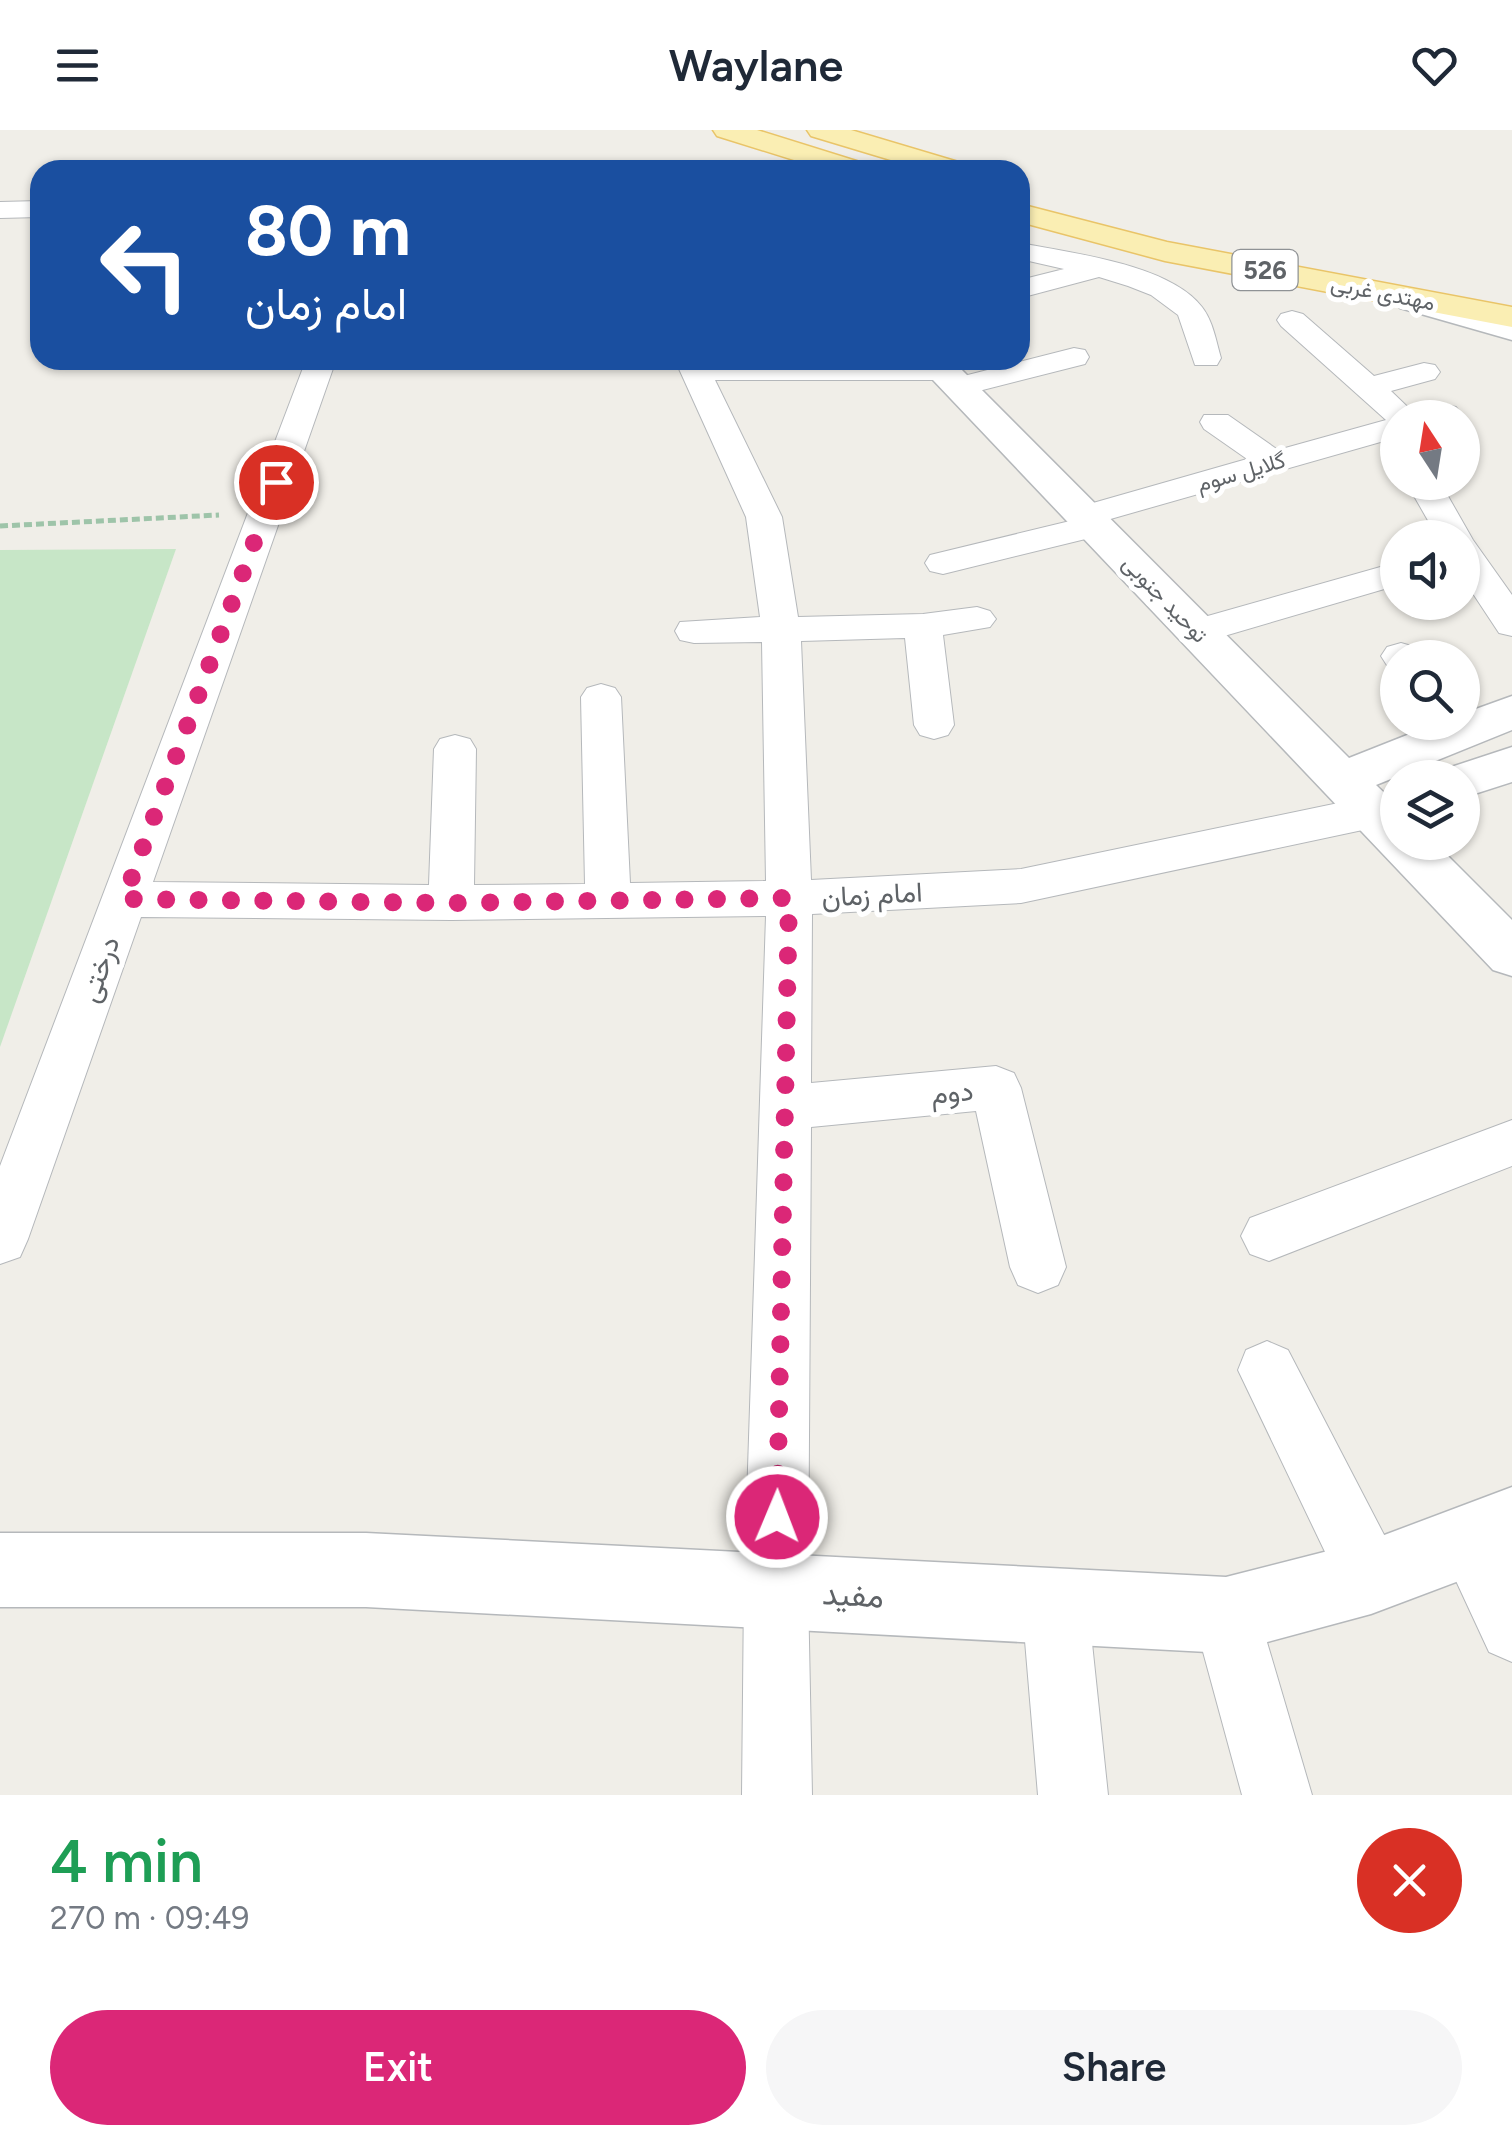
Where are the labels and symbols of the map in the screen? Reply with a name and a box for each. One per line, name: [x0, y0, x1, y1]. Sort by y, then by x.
road number: 526: [1232, 250, 1298, 290]
street label: مهتدی غربی: [1329, 270, 1437, 316]
north arrow: [1380, 400, 1480, 500]
pin: [234, 440, 319, 525]
street label: گلایل سوم: [1194, 446, 1289, 498]
street label: توحید جنوبی: [1117, 550, 1213, 649]
street label: امام زمان: [821, 874, 923, 916]
street label: درختی: [71, 931, 128, 1007]
street label: دوم: [929, 1073, 975, 1113]
position arrow: [725, 1465, 829, 1569]
street label: مفید: [821, 1574, 885, 1616]

